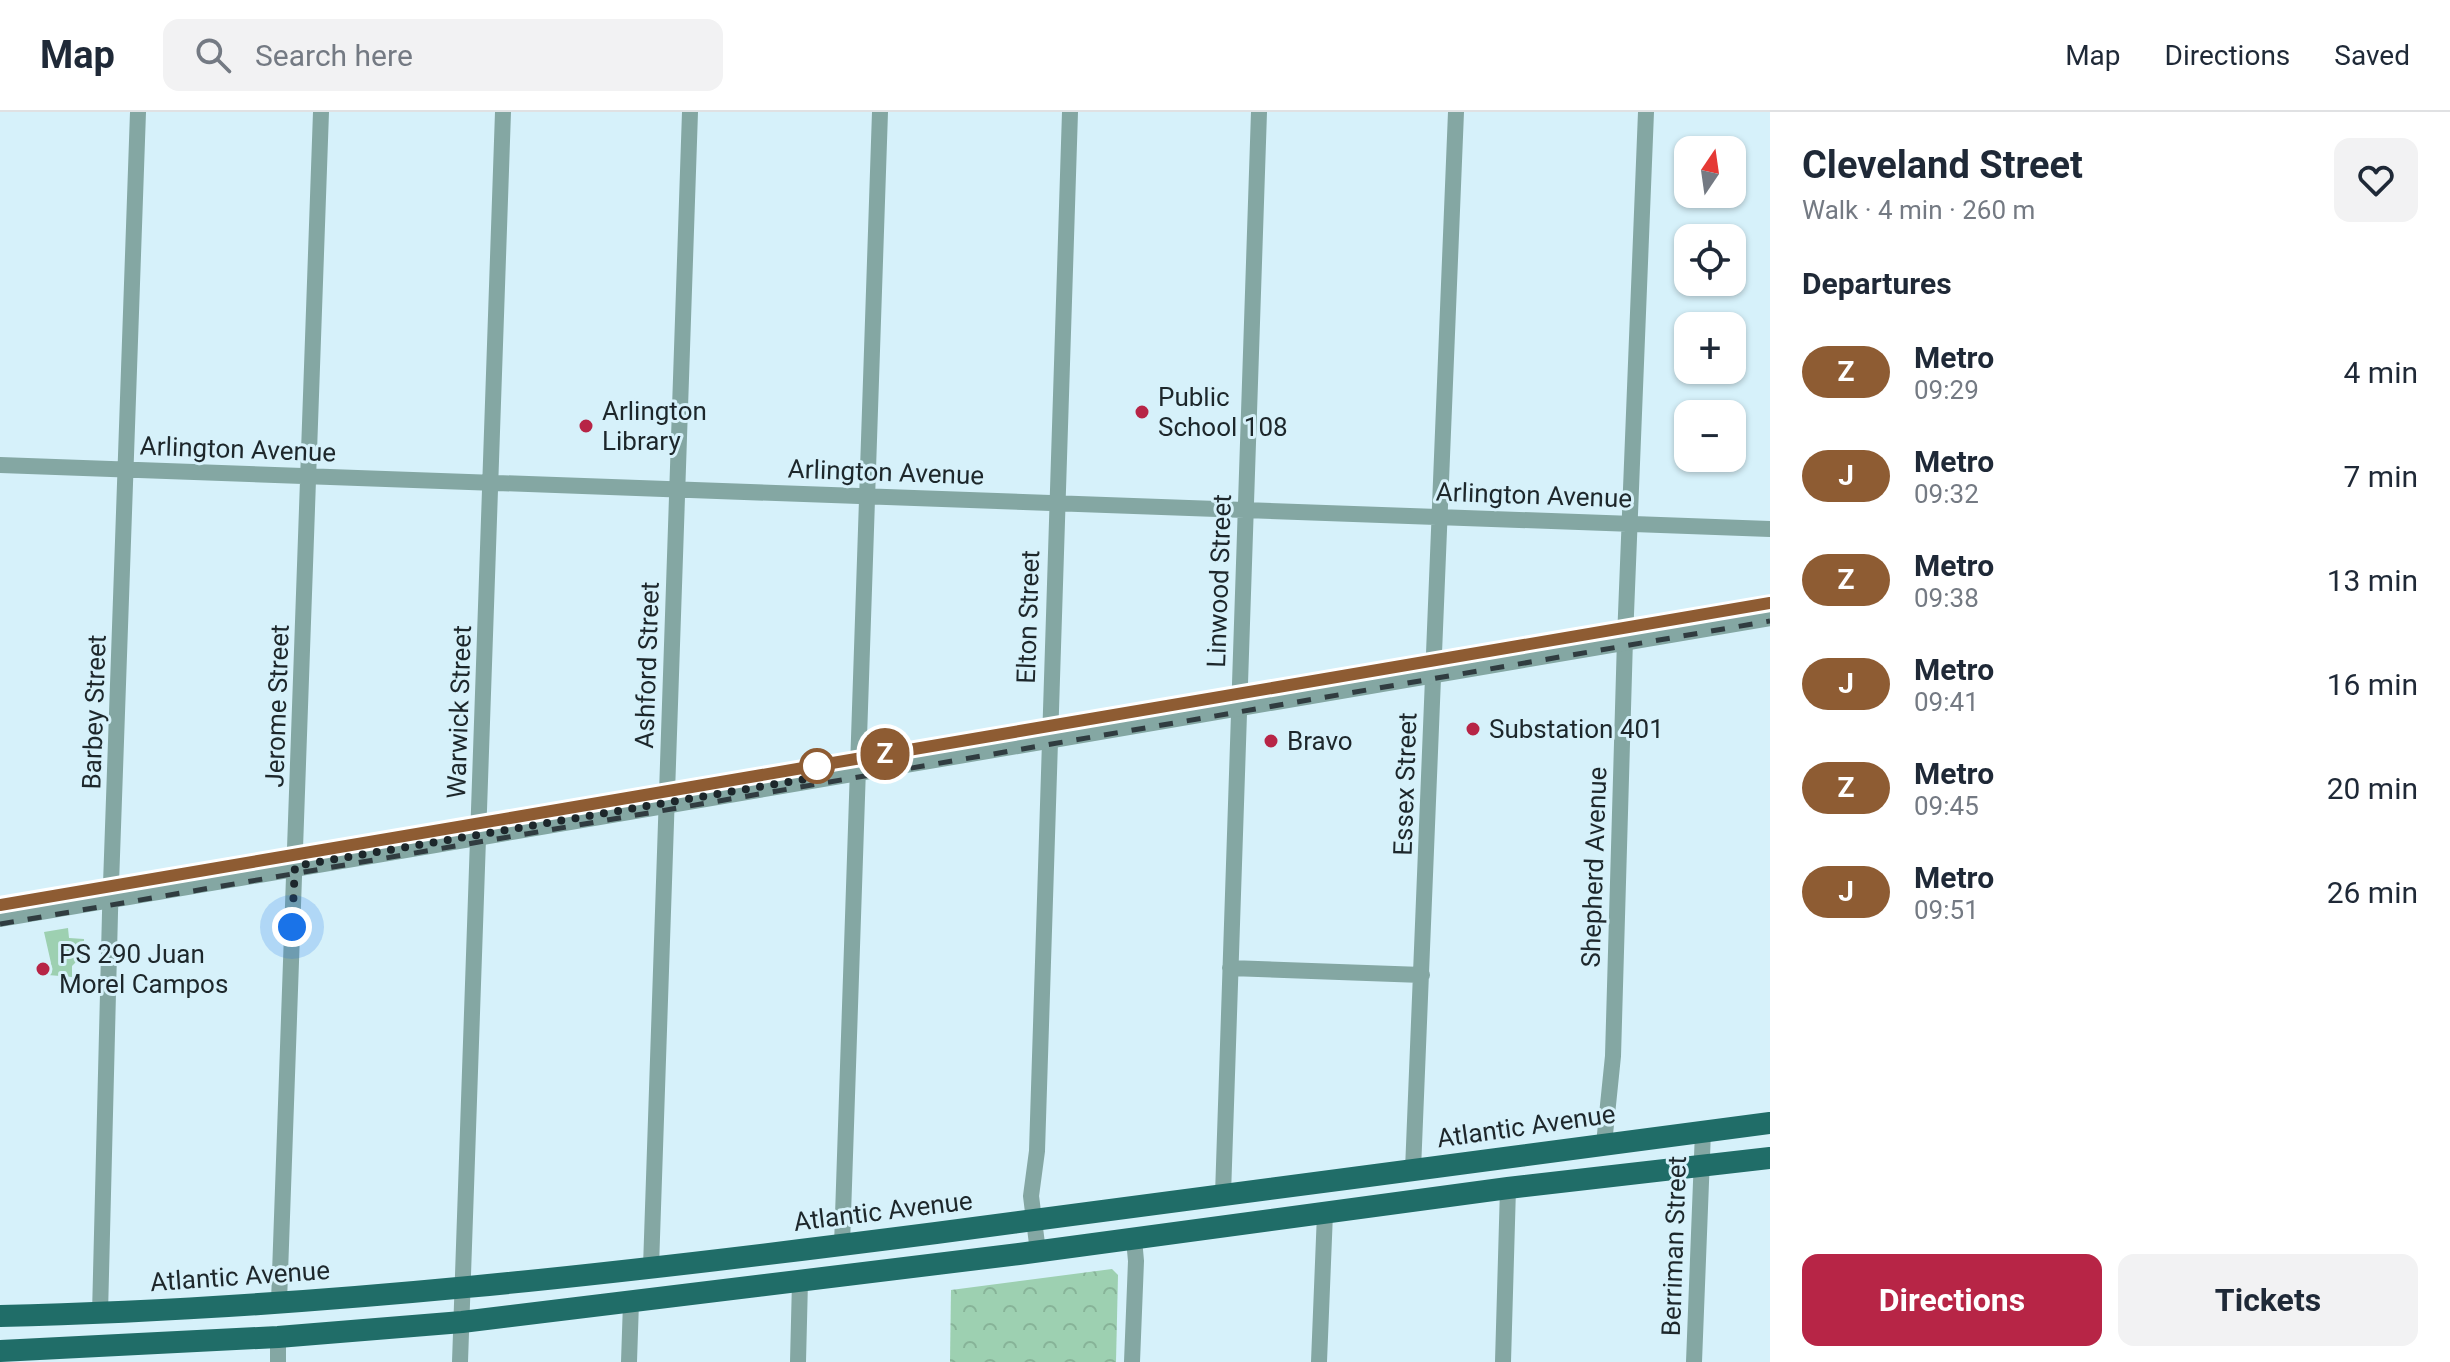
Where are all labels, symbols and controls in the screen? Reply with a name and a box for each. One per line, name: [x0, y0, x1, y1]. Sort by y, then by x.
search box: [163, 19, 723, 91]
text: Map: [40, 33, 115, 77]
icon: search: [191, 33, 235, 77]
text: Search here: [255, 38, 413, 73]
text: Map: [2065, 39, 2121, 72]
text: Directions: [2165, 39, 2290, 72]
text: Saved: [2334, 39, 2410, 72]
north arrow: [1674, 136, 1746, 208]
map controls: [1674, 136, 1746, 472]
button: heart: [2334, 138, 2418, 222]
text: Cleveland Street: [1802, 143, 2083, 187]
text: Walk · 4 min · 260 m: [1802, 195, 2035, 225]
button: locate: [1674, 224, 1746, 296]
text: Departures: [1802, 266, 1952, 301]
button: +: [1674, 312, 1746, 384]
text: Metro: [1914, 340, 1994, 375]
text: Z: [1838, 355, 1855, 388]
text: 4 min: [2344, 355, 2418, 390]
text: 09:29: [1914, 375, 1979, 405]
place label: Public School 108: [1158, 382, 1288, 442]
place label: Arlington Library: [602, 396, 707, 456]
button: −: [1674, 400, 1746, 472]
marker: Public School 108: [1133, 403, 1151, 421]
marker: Arlington Library: [577, 417, 595, 435]
street label: Arlington Avenue: [139, 431, 337, 467]
text: Metro: [1914, 444, 1994, 479]
street label: Arlington Avenue: [787, 454, 985, 490]
text: J: [1838, 459, 1854, 492]
text: 7 min: [2344, 459, 2418, 494]
street label: Arlington Avenue: [1435, 477, 1633, 513]
text: 09:32: [1914, 479, 1979, 509]
street label: Linwood Street: [1201, 494, 1237, 668]
text: Metro: [1914, 548, 1994, 583]
street label: Elton Street: [1011, 550, 1045, 684]
text: Z: [1838, 563, 1855, 596]
text: 13 min: [2327, 563, 2418, 598]
street label: Ashford Street: [629, 581, 665, 749]
text: 09:38: [1914, 583, 1979, 613]
street label: Jerome Street: [259, 624, 295, 788]
street label: Warwick Street: [441, 625, 477, 799]
street label: Barbey Street: [76, 634, 112, 790]
text: Metro: [1914, 652, 1994, 687]
text: J: [1838, 667, 1854, 700]
text: 16 min: [2327, 667, 2418, 702]
text: 09:41: [1914, 687, 1979, 717]
street label: Essex Street: [1388, 712, 1422, 856]
place label: Substation 401: [1489, 714, 1664, 744]
marker: Substation 401: [1464, 720, 1482, 738]
place label: Bravo: [1287, 726, 1353, 756]
line badge: Z: [859, 728, 911, 780]
marker: Bravo: [1262, 732, 1280, 750]
text: Z: [877, 737, 894, 770]
unlabelled marker: [800, 749, 834, 783]
text: Metro: [1914, 756, 1994, 791]
street label: Shepherd Avenue: [1576, 766, 1612, 968]
text: Z: [1838, 771, 1855, 804]
text: 20 min: [2327, 771, 2418, 806]
text: 09:45: [1914, 791, 1979, 821]
text: Metro: [1914, 860, 1994, 895]
text: J: [1838, 875, 1854, 908]
text: 26 min: [2327, 875, 2418, 910]
text: 09:51: [1914, 895, 1979, 925]
your location: [272, 907, 312, 947]
place label: PS 290 Juan Morel Campos: [59, 939, 228, 999]
marker: PS 290 Juan Morel Campos: [34, 960, 52, 978]
street label: Atlantic Avenue: [1435, 1099, 1617, 1153]
street label: Berriman Street: [1656, 1155, 1692, 1337]
street label: Atlantic Avenue: [792, 1185, 974, 1237]
button: Directions: [1802, 1254, 2102, 1346]
button: Tickets: [2118, 1254, 2418, 1346]
street label: Atlantic Avenue: [149, 1255, 331, 1297]

